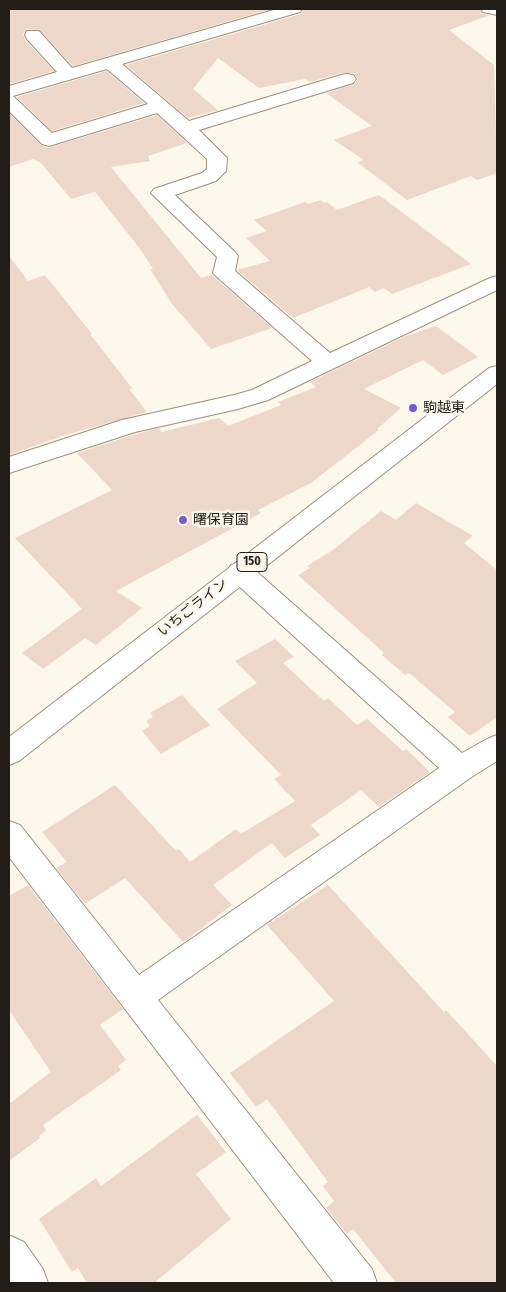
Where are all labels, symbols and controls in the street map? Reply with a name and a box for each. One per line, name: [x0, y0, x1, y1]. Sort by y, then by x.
place label: 駒越東: [423, 400, 465, 416]
marker: 駒越東: [407, 402, 419, 414]
place label: 曙保育園: [193, 512, 249, 528]
marker: 曙保育園: [177, 514, 189, 526]
road number: 150: [237, 552, 267, 572]
street label: いちごライン: [155, 576, 231, 640]

